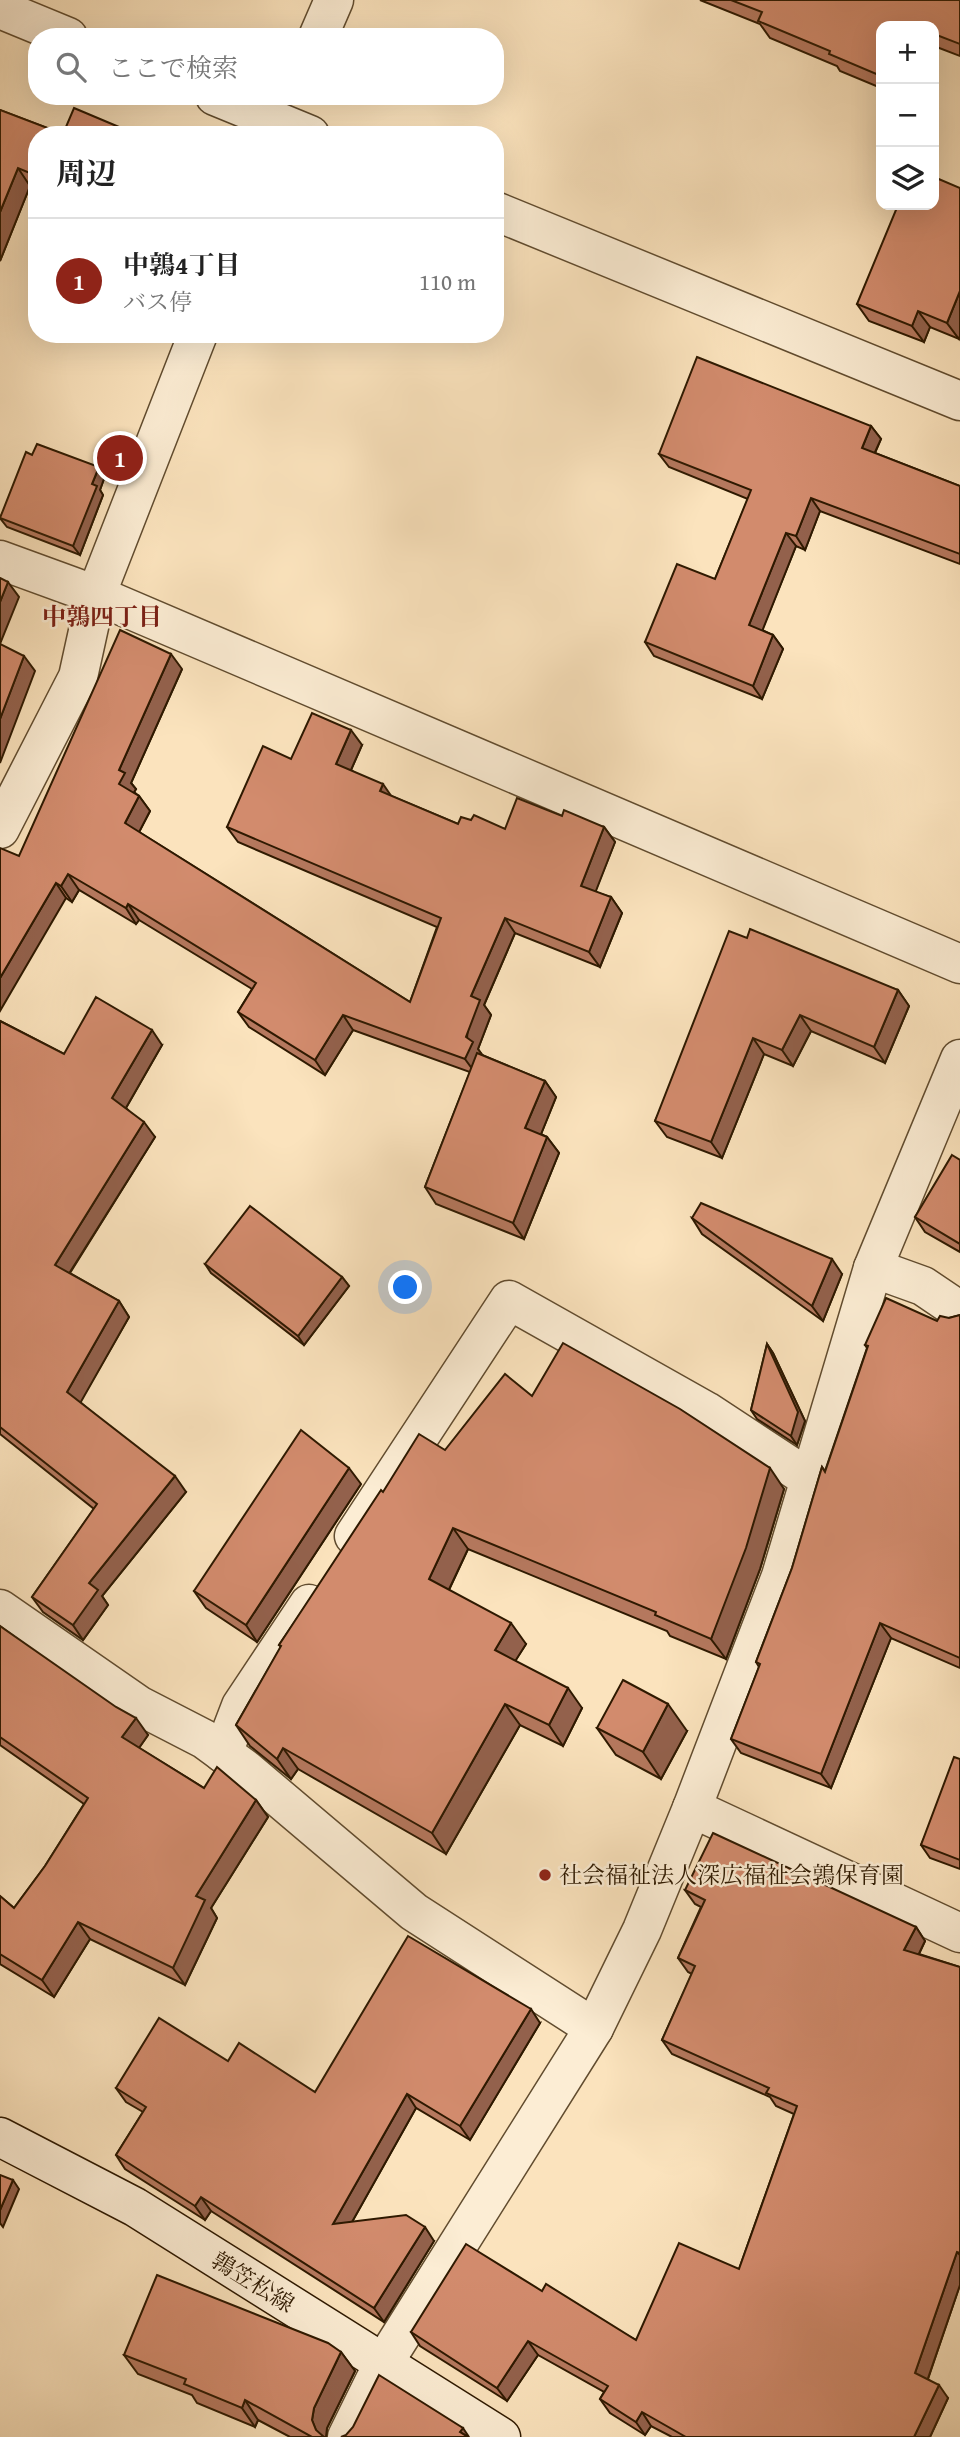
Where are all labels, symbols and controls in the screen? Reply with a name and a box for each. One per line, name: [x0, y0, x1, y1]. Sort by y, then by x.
map controls: [876, 21, 939, 210]
button: +: [876, 21, 939, 84]
search box: [28, 28, 504, 105]
icon: search: [52, 48, 90, 86]
text: ここで検索: [108, 48, 238, 87]
button: −: [876, 84, 939, 147]
button: layers: [876, 147, 939, 210]
text: 周辺: [56, 151, 116, 195]
text: 中鶉4丁目: [123, 245, 240, 284]
text: 1: [73, 265, 85, 298]
text: 110 m: [419, 265, 476, 298]
text: バス停: [123, 285, 192, 318]
pin: 1: [97, 432, 143, 484]
district label: 中鶉四丁目: [42, 599, 162, 634]
your location: [388, 1270, 422, 1304]
place label: 社会福祉法人深広福祉会鶉保育園: [559, 1858, 904, 1891]
marker: 社会福祉法人深広福祉会鶉保育園: [537, 1867, 553, 1883]
street label: 鶉笠松線: [206, 2243, 301, 2320]

